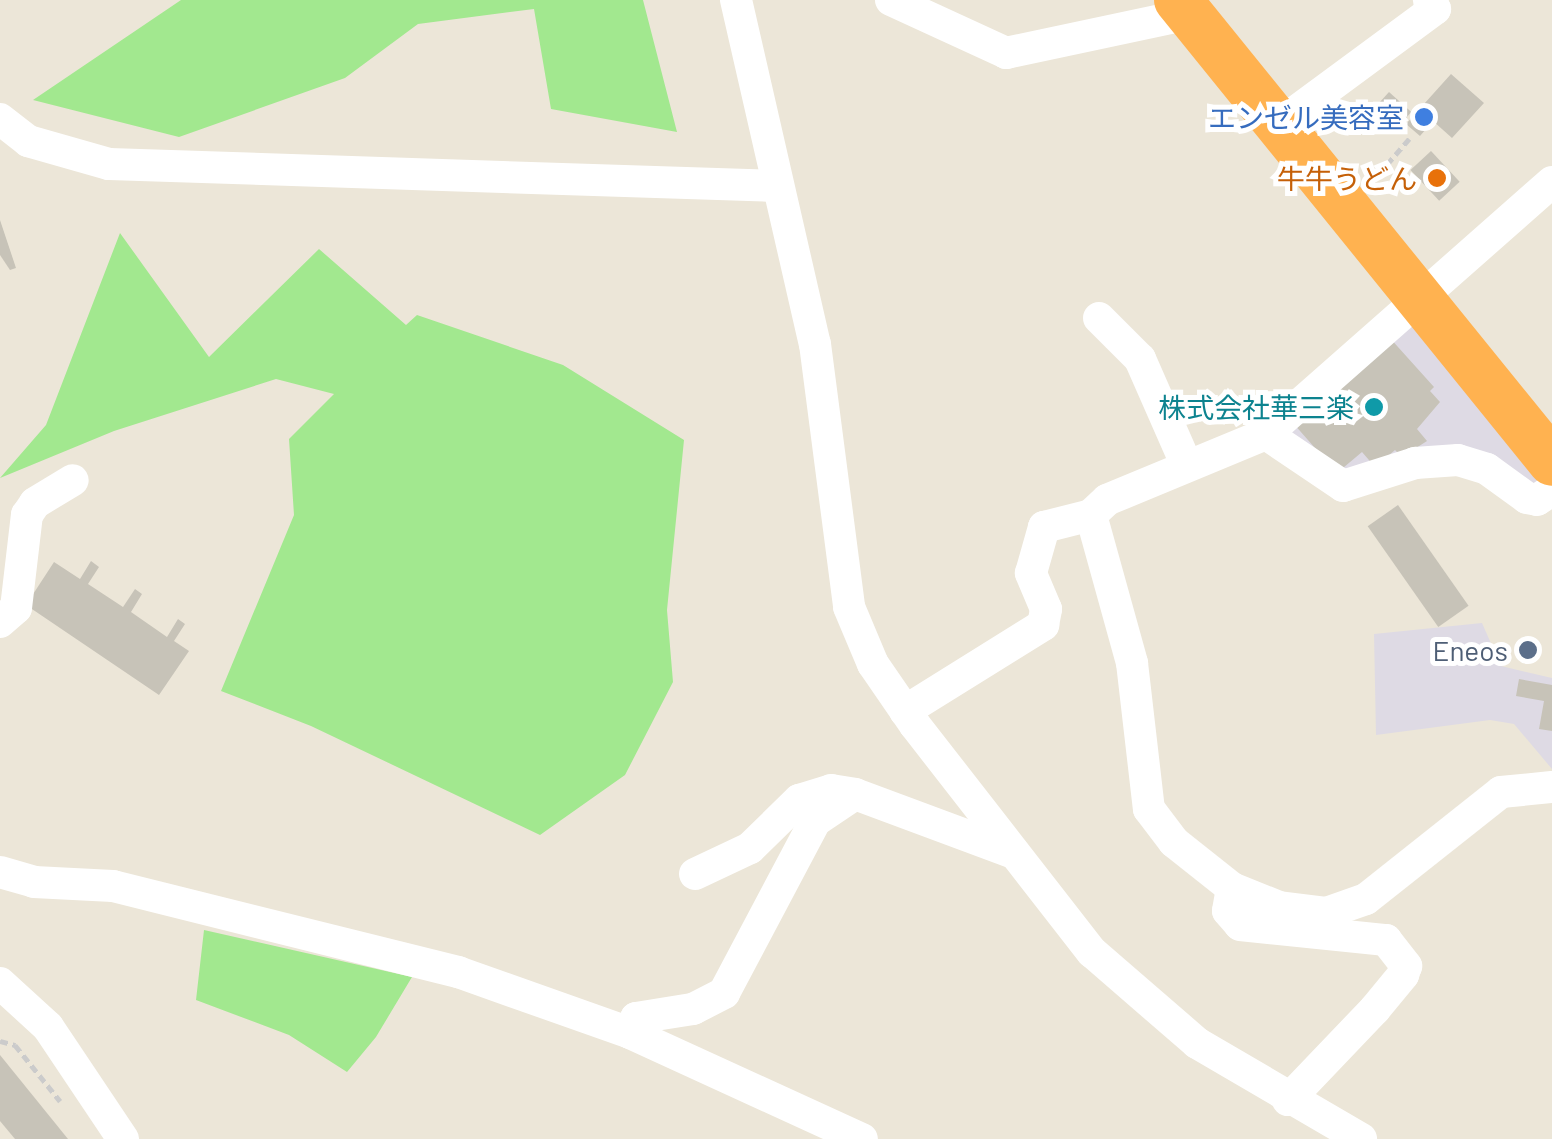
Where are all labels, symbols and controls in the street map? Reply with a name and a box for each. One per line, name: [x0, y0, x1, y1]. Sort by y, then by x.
place label: エンゼル美容室: [1208, 100, 1404, 134]
marker: エンゼル美容室: [1413, 106, 1435, 128]
place label: 牛牛うどん: [1277, 161, 1417, 195]
marker: 牛牛うどん: [1426, 167, 1448, 189]
place label: 株式会社華三楽: [1158, 390, 1354, 424]
marker: 株式会社華三楽: [1363, 396, 1385, 418]
place label: Eneos: [1433, 633, 1508, 667]
marker: Eneos: [1517, 639, 1539, 661]

